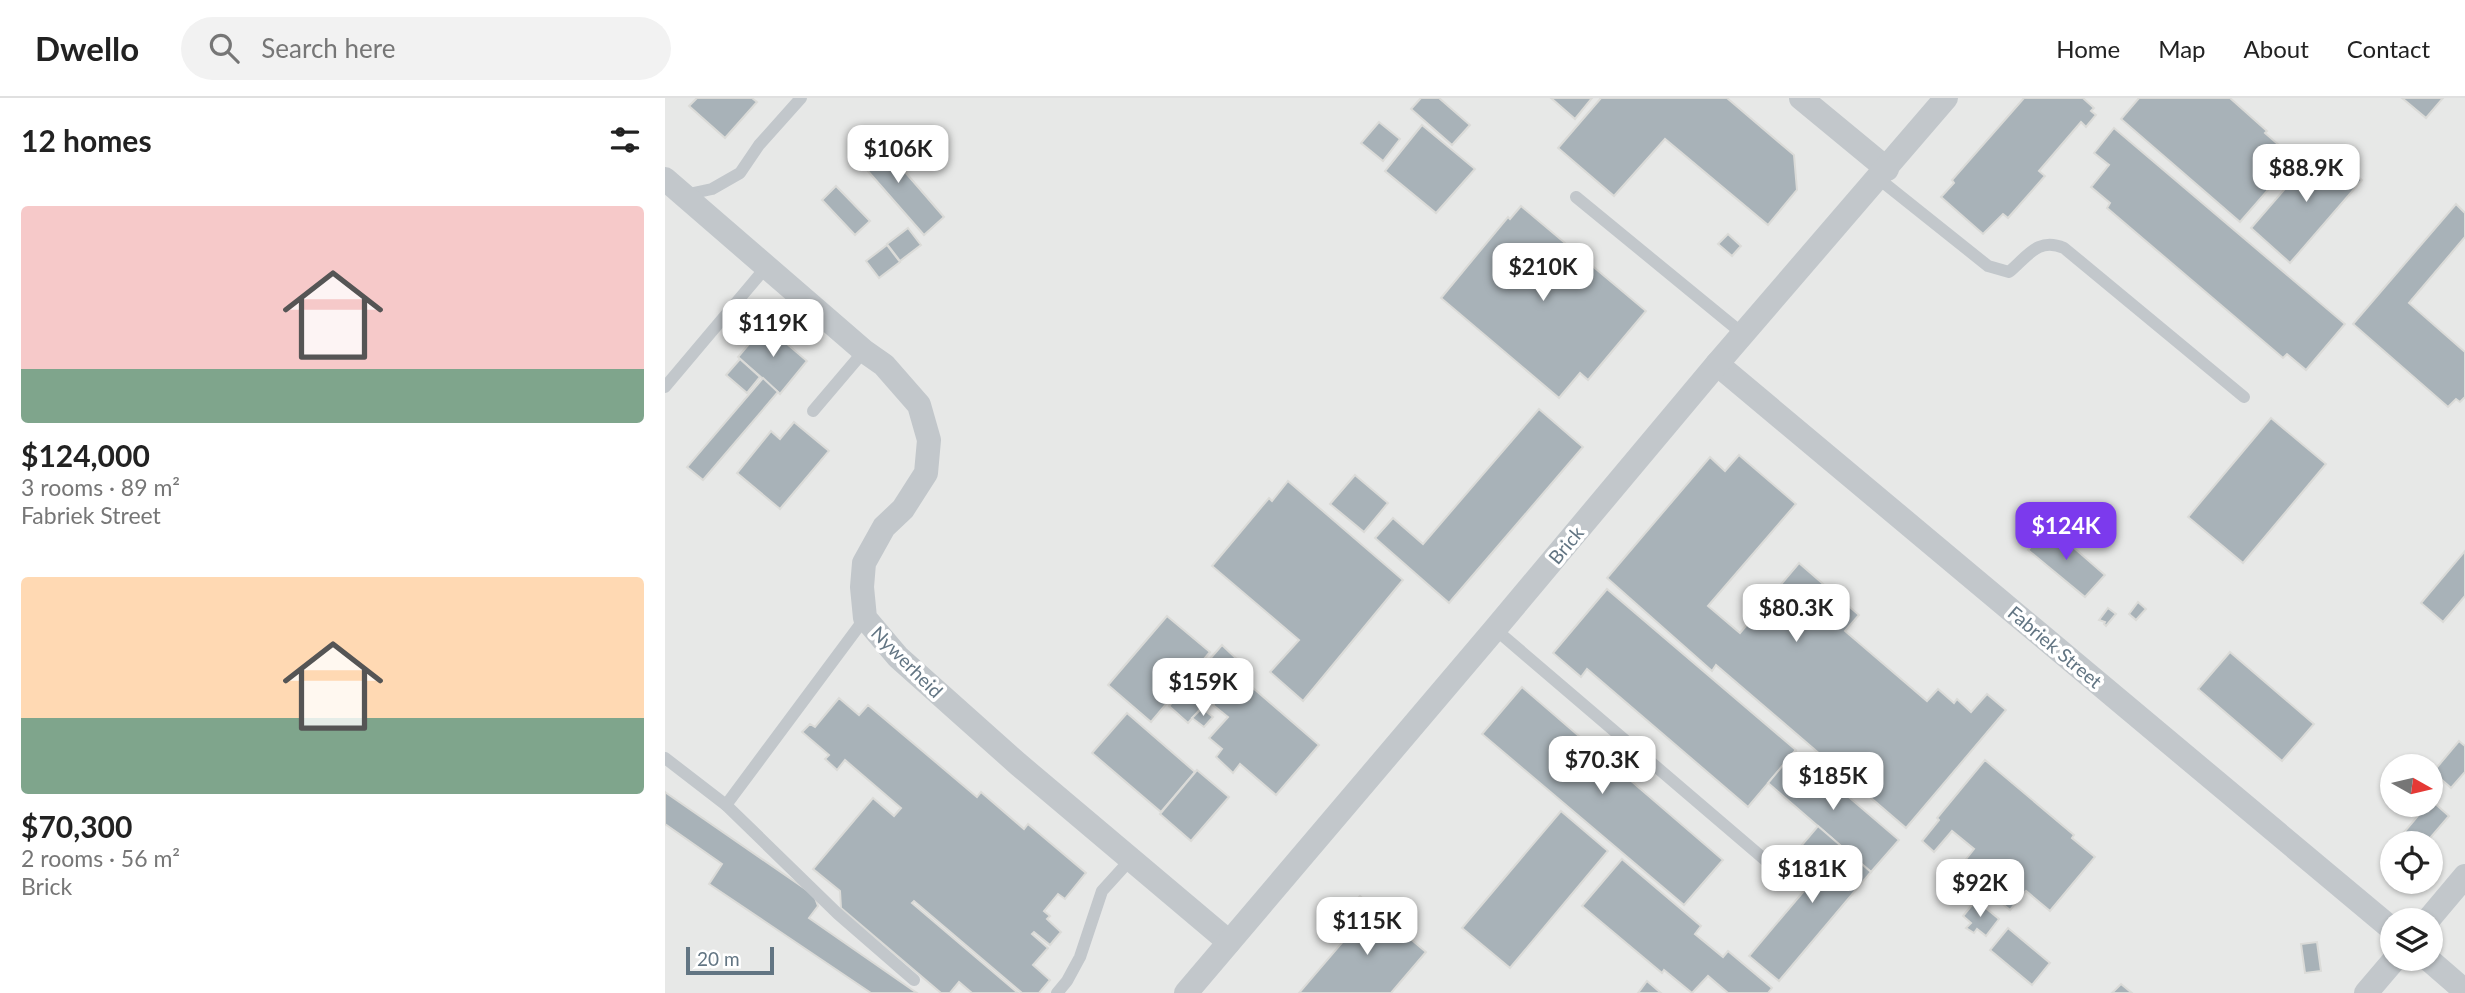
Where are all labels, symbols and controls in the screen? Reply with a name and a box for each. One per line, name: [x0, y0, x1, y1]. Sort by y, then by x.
search box: [181, 17, 671, 80]
text: Dwello: [35, 28, 139, 68]
icon: search: [205, 29, 243, 67]
text: Search here: [261, 32, 395, 64]
text: Home: [2056, 34, 2120, 63]
text: Map: [2158, 34, 2206, 63]
text: About: [2244, 34, 2309, 63]
text: Contact: [2347, 34, 2430, 63]
icon: filters: [606, 121, 644, 159]
text: 12 homes: [21, 122, 152, 158]
pin: $106K: [849, 126, 947, 185]
text: $106K: [863, 134, 933, 162]
pin: $88.9K: [2249, 144, 2363, 204]
text: $88.9K: [2269, 153, 2343, 181]
pin: $210K: [1494, 244, 1592, 303]
icon: home: [270, 252, 396, 378]
text: $210K: [1508, 252, 1578, 280]
pin: $119K: [724, 300, 822, 359]
text: $119K: [738, 308, 808, 336]
text: $124,000: [21, 437, 150, 473]
text: 3 rooms · 89 m²: [21, 473, 180, 501]
text: Fabriek Street: [21, 501, 161, 529]
pin: $124K: [2017, 503, 2115, 562]
text: $124K: [2031, 511, 2101, 539]
street label: Brick: [1543, 521, 1588, 568]
pin: $80.3K: [1739, 584, 1853, 644]
text: $80.3K: [1759, 593, 1833, 621]
street label: Fabriek Street: [2004, 601, 2107, 693]
street label: Nywerheid: [867, 621, 948, 702]
icon: home: [270, 623, 396, 749]
pin: $159K: [1154, 658, 1252, 718]
text: $159K: [1168, 667, 1238, 695]
pin: $70.3K: [1545, 736, 1659, 796]
text: $70.3K: [1565, 745, 1639, 773]
pin: $185K: [1784, 752, 1882, 812]
north arrow: [2380, 754, 2443, 817]
map controls: [2380, 754, 2443, 971]
text: $185K: [1798, 761, 1868, 789]
text: $70,300: [21, 808, 132, 844]
button: locate: [2380, 831, 2443, 894]
text: 2 rooms · 56 m²: [21, 844, 180, 872]
pin: $181K: [1763, 846, 1861, 905]
text: $181K: [1777, 854, 1847, 882]
pin: $92K: [1939, 860, 2021, 919]
text: $92K: [1952, 868, 2008, 896]
text: Brick: [21, 872, 72, 900]
pin: $115K: [1318, 898, 1416, 957]
text: $115K: [1332, 906, 1402, 934]
button: layers: [2380, 908, 2443, 971]
scale bar: [686, 944, 773, 976]
text: 20 m: [697, 947, 740, 970]

